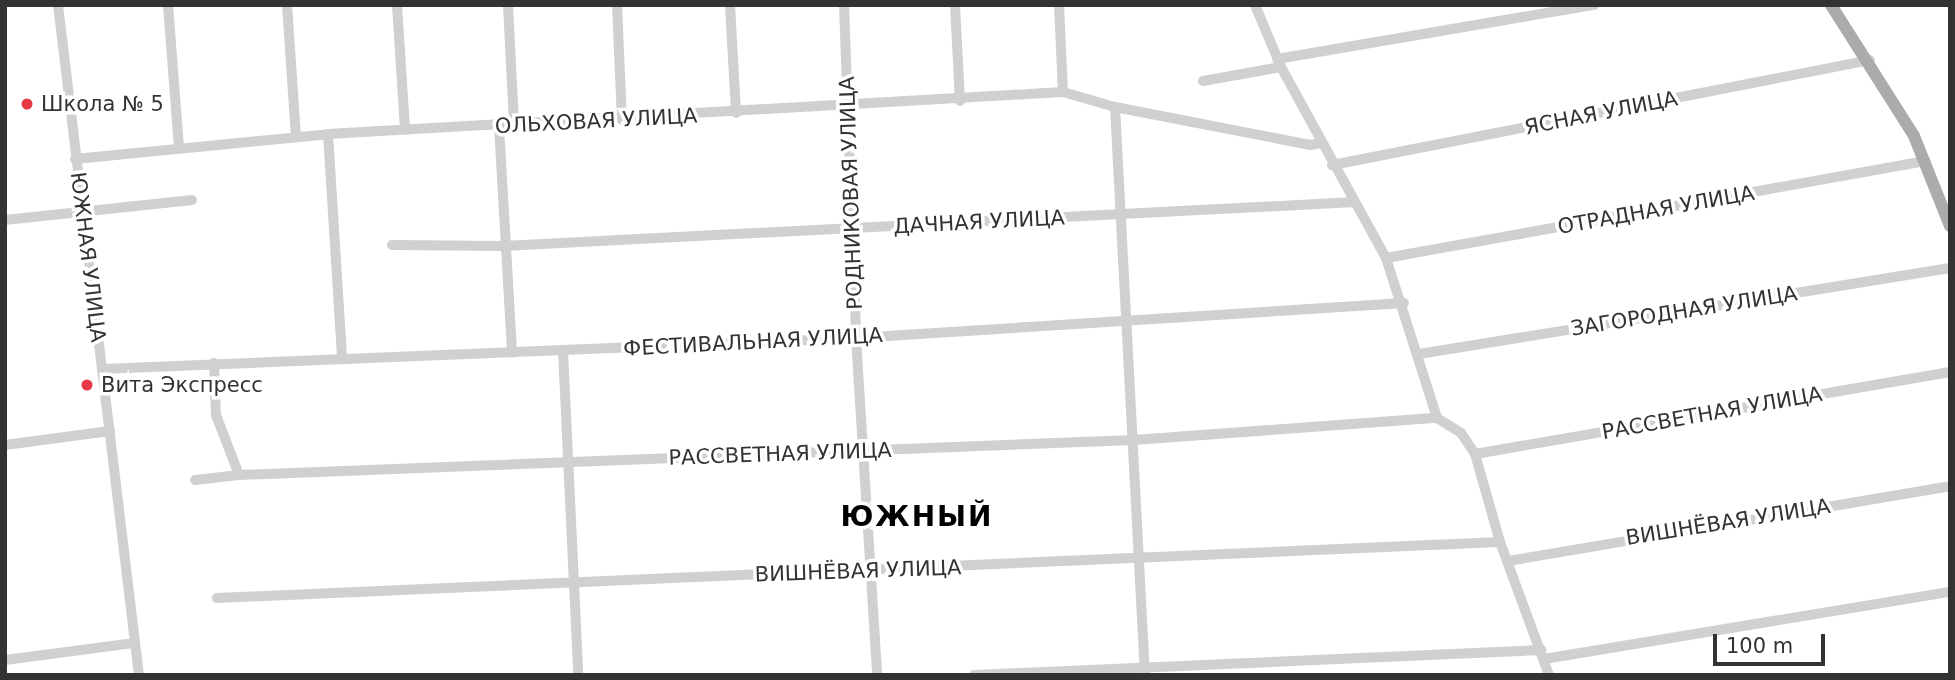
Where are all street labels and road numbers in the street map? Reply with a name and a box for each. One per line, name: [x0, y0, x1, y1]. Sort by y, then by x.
street label: РОДНИКОВАЯ УЛИЦА: [834, 76, 868, 310]
street label: ЯСНАЯ УЛИЦА: [1522, 86, 1680, 140]
street label: ОЛЬХОВАЯ УЛИЦА: [494, 103, 698, 139]
street label: ЮЖНАЯ УЛИЦА: [65, 170, 111, 344]
street label: ОТРАДНАЯ УЛИЦА: [1556, 180, 1756, 240]
street label: ДАЧНАЯ УЛИЦА: [893, 205, 1065, 239]
street label: ЗАГОРОДНАЯ УЛИЦА: [1569, 281, 1799, 341]
street label: ФЕСТИВАЛЬНАЯ УЛИЦА: [623, 323, 883, 361]
street label: РАССВЕТНАЯ УЛИЦА: [1600, 381, 1824, 445]
street label: РАССВЕТНАЯ УЛИЦА: [668, 438, 892, 470]
street label: ВИШНЁВАЯ УЛИЦА: [1624, 493, 1832, 551]
street label: ВИШНЁВАЯ УЛИЦА: [754, 555, 962, 587]

